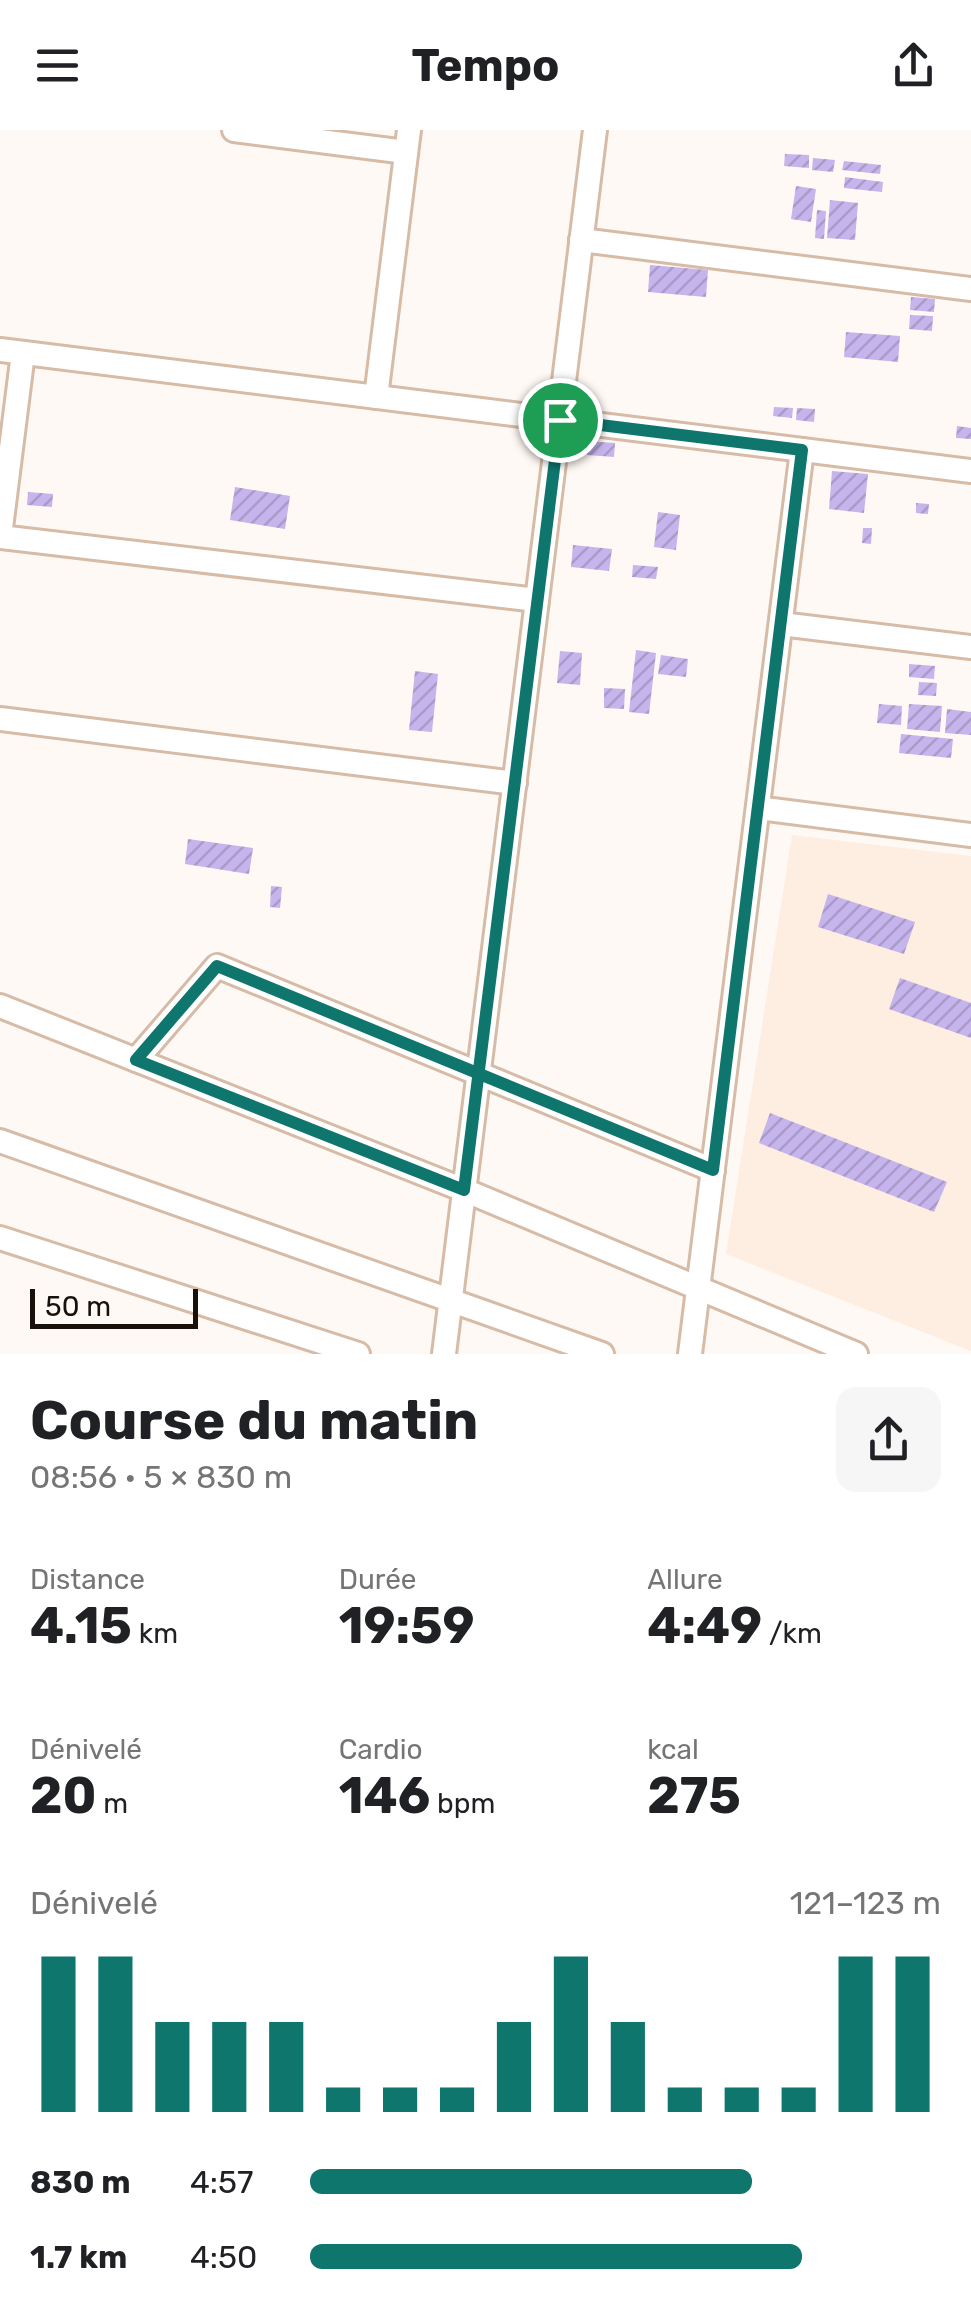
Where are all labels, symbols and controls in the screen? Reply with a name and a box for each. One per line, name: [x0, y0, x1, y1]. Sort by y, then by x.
icon: menu: [30, 38, 85, 93]
icon: share: [886, 38, 941, 93]
text: Tempo: [411, 39, 560, 92]
pin: [518, 378, 603, 463]
icon: arrive: [533, 393, 588, 448]
scale bar: [30, 1284, 198, 1328]
text: 50 m: [45, 1290, 111, 1323]
button: share: [836, 1387, 941, 1492]
text: Course du matin: [30, 1388, 478, 1453]
text: 08:56 · 5 × 830 m: [30, 1458, 292, 1496]
text: Distance: [30, 1563, 145, 1596]
text: Durée: [339, 1563, 417, 1596]
text: Allure: [647, 1563, 723, 1596]
text: 4.15: [30, 1596, 132, 1656]
text: 19:59: [339, 1596, 475, 1656]
text: 4:49: [647, 1596, 762, 1656]
text: km: [132, 1617, 178, 1650]
text: /km: [762, 1617, 822, 1650]
text: Dénivelé: [30, 1733, 142, 1766]
text: Cardio: [339, 1733, 423, 1766]
text: kcal: [647, 1733, 699, 1766]
text: 20: [30, 1766, 97, 1826]
text: 146: [339, 1766, 430, 1826]
text: 275: [647, 1766, 741, 1826]
text: m: [97, 1787, 128, 1820]
text: bpm: [430, 1787, 495, 1820]
text: Dénivelé: [30, 1884, 158, 1922]
text: 121–123 m: [790, 1884, 941, 1922]
text: 830 m: [30, 2163, 131, 2201]
text: 4:57: [190, 2163, 254, 2201]
text: 1.7 km: [30, 2238, 127, 2276]
text: 4:50: [190, 2238, 257, 2276]

